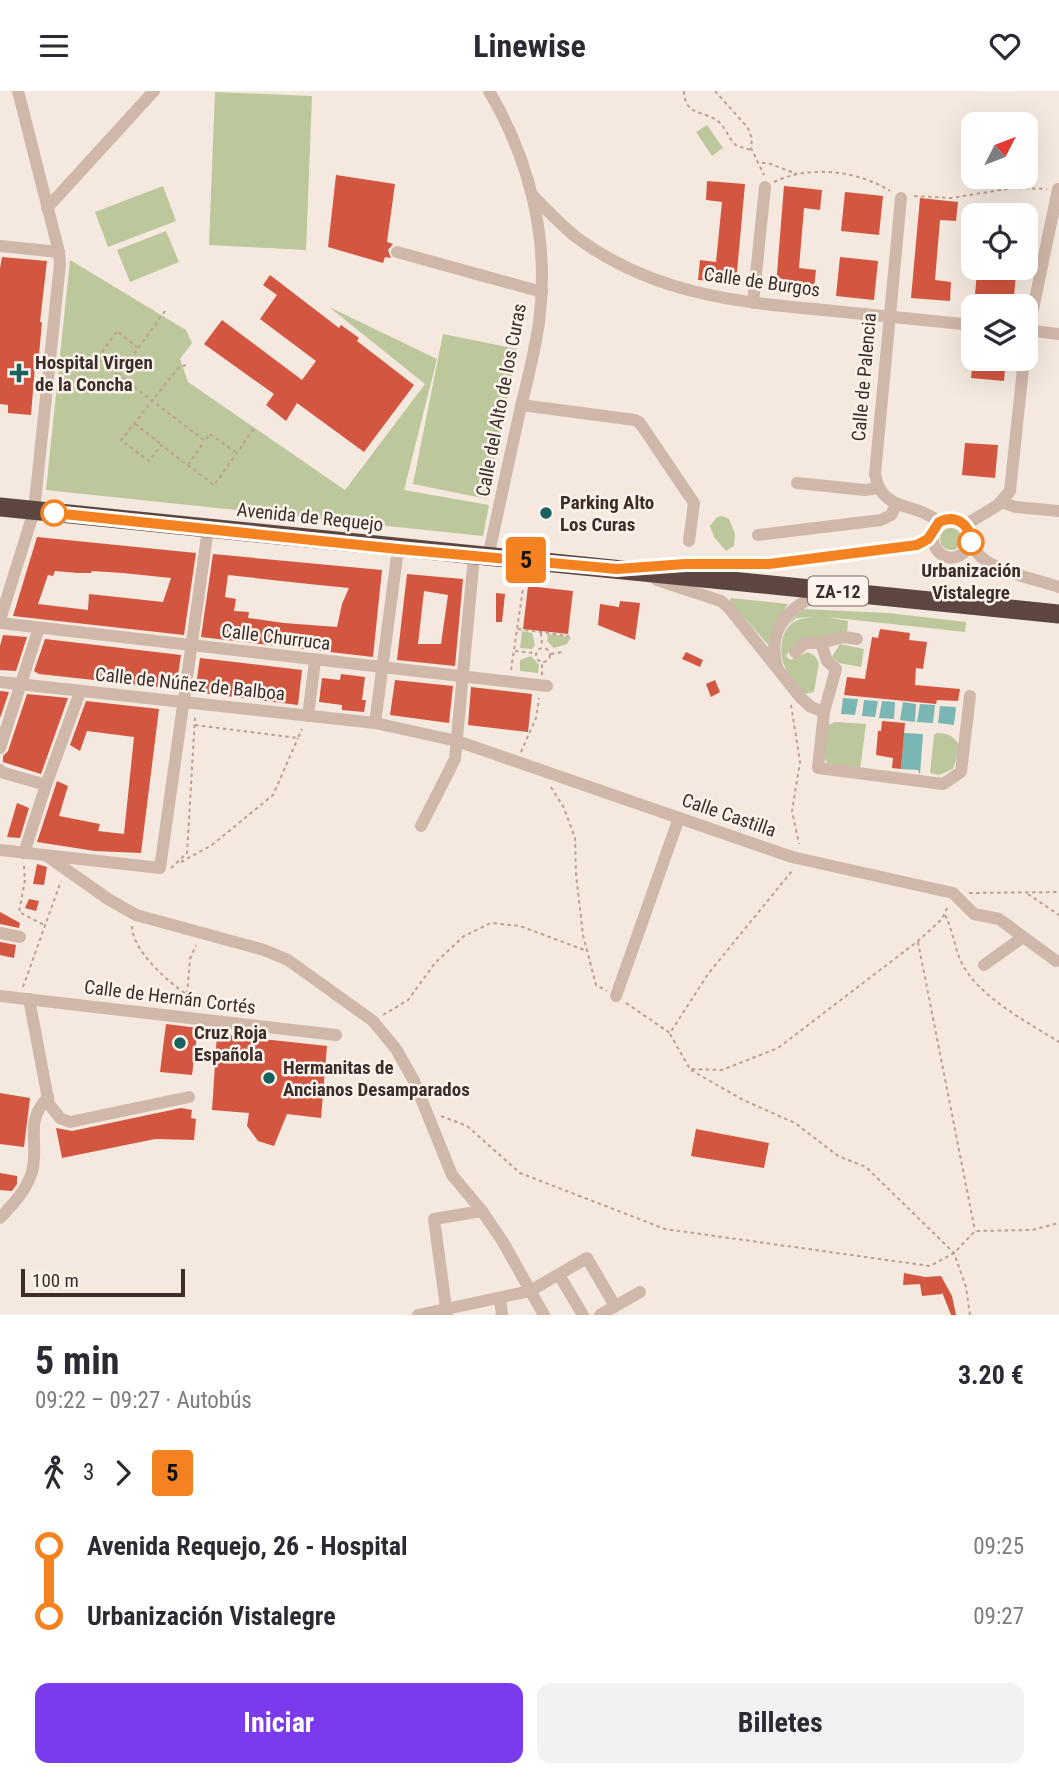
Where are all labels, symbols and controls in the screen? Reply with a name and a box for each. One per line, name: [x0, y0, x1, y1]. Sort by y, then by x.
icon: menu: [35, 27, 73, 65]
text: Linewise: [473, 27, 586, 65]
icon: heart: [986, 27, 1024, 65]
north arrow: [961, 112, 1038, 189]
map controls: [961, 112, 1038, 371]
button: locate: [961, 203, 1038, 280]
street label: Calle de Burgos: [702, 262, 822, 302]
button: layers: [961, 294, 1038, 371]
street label: Calle del Alto de los Curas: [471, 301, 531, 499]
street label: Calle de Palencia: [847, 312, 881, 442]
place label: Hospital Virgen de la Concha: [35, 351, 153, 396]
marker: Hospital Virgen de la Concha: [9, 363, 29, 383]
place label: Parking Alto Los Curas: [560, 491, 654, 536]
street label: Avenida de Requejo: [236, 498, 384, 536]
unlabelled marker: [41, 500, 67, 526]
marker: Parking Alto Los Curas: [538, 505, 554, 521]
marker: Urbanización Vistalegre: [958, 529, 984, 555]
line badge: 5: [503, 537, 549, 583]
text: 5: [520, 546, 532, 574]
place label: Urbanización Vistalegre: [921, 559, 1021, 604]
road number: ZA-12: [808, 577, 868, 605]
street label: Calle Churruca: [220, 619, 332, 655]
street label: Calle de Núñez de Balboa: [94, 663, 286, 705]
street label: Calle Castilla: [679, 788, 779, 842]
street label: Calle de Hernán Cortés: [83, 975, 257, 1019]
place label: Cruz Roja Española: [194, 1021, 267, 1066]
marker: Cruz Roja Española: [172, 1035, 188, 1051]
place label: Hermanitas de Ancianos Desamparados: [283, 1056, 470, 1101]
marker: Hermanitas de Ancianos Desamparados: [261, 1070, 277, 1086]
scale bar: [21, 1266, 186, 1298]
text: 100 m: [32, 1269, 79, 1292]
text: 5 min: [35, 1339, 119, 1383]
text: 3.20 €: [958, 1360, 1024, 1390]
text: 09:22 – 09:27 · Autobús: [35, 1387, 252, 1414]
icon: walk: [35, 1454, 73, 1492]
icon: forward: [104, 1454, 142, 1492]
text: 3: [83, 1459, 94, 1486]
text: 5: [166, 1459, 179, 1487]
text: Avenida Requejo, 26 - Hospital: [87, 1531, 408, 1561]
text: 09:25: [973, 1533, 1024, 1560]
text: Urbanización Vistalegre: [87, 1601, 336, 1631]
text: 09:27: [973, 1603, 1024, 1630]
button: Iniciar: [35, 1683, 523, 1763]
button: Billetes: [537, 1683, 1024, 1763]

